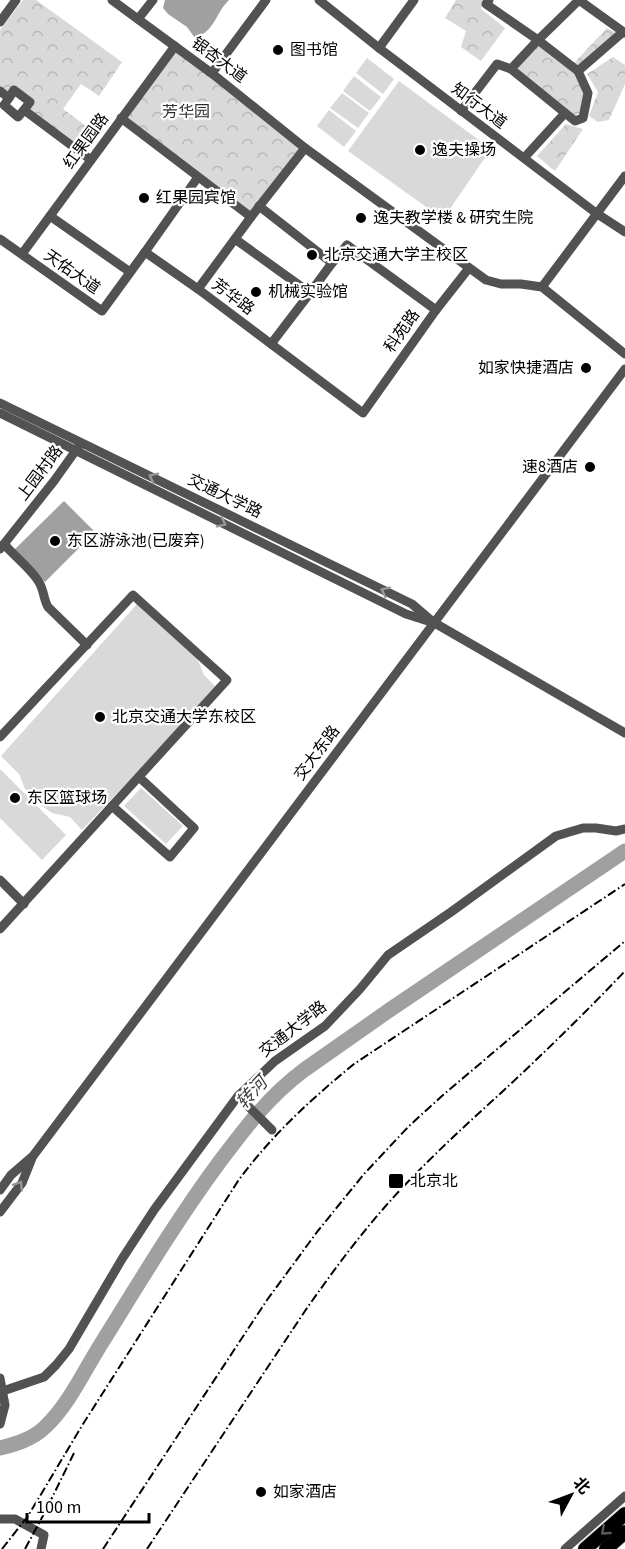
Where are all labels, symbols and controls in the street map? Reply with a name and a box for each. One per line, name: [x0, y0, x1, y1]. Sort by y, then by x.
street label: 银杏大道: [187, 32, 251, 88]
place label: 图书馆: [290, 39, 338, 61]
marker: 图书馆: [271, 43, 285, 57]
street label: 知行大道: [447, 78, 511, 134]
park label: 芳华园: [162, 101, 210, 123]
street label: 红果园路: [58, 109, 114, 173]
place label: 逸夫操场: [432, 139, 496, 161]
marker: 逸夫操场: [413, 143, 427, 157]
place label: 红果园宾馆: [156, 187, 236, 209]
marker: 红果园宾馆: [137, 191, 151, 205]
place label: 逸夫教学楼 & 研究生院: [373, 207, 533, 229]
marker: 逸夫教学楼 & 研究生院: [354, 211, 368, 225]
place label: 北京交通大学主校区: [324, 244, 468, 266]
street label: 天佑大道: [39, 245, 105, 299]
marker: 北京交通大学主校区: [305, 248, 319, 262]
street label: 芳华路: [207, 274, 259, 320]
place label: 机械实验馆: [268, 281, 348, 303]
marker: 机械实验馆: [249, 285, 263, 299]
street label: 科苑路: [379, 305, 425, 357]
place label: 如家快捷酒店: [478, 357, 574, 379]
marker: 如家快捷酒店: [579, 361, 593, 375]
street label: 上园村路: [12, 441, 68, 505]
place label: 速8酒店: [522, 456, 578, 478]
marker: 速8酒店: [583, 460, 597, 474]
street label: 交通大学路: [184, 469, 266, 523]
one-way arrow: [148, 473, 159, 485]
one-way arrow: [216, 515, 227, 527]
place label: 东区游泳池(已废弃): [67, 530, 205, 552]
marker: 东区游泳池(已废弃): [48, 534, 62, 548]
one-way arrow: [380, 586, 391, 598]
place label: 北京交通大学东校区: [112, 706, 256, 728]
marker: 北京交通大学东校区: [93, 710, 107, 724]
street label: 交大东路: [289, 721, 345, 785]
place label: 东区篮球场: [27, 787, 107, 809]
marker: 东区篮球场: [8, 791, 22, 805]
street label: 交通大学路: [255, 996, 331, 1062]
water label: 转河: [231, 1069, 275, 1115]
place label: 北京北: [410, 1170, 458, 1192]
marker: 北京北: [387, 1172, 405, 1190]
one-way arrow: [12, 1181, 23, 1192]
north arrow: [541, 1465, 601, 1525]
text: 北: [568, 1473, 595, 1499]
place label: 如家酒店: [273, 1481, 337, 1503]
marker: 如家酒店: [254, 1485, 268, 1499]
scale bar: [27, 1486, 148, 1524]
text: 100 m: [36, 1495, 81, 1520]
one-way arrow: [601, 1524, 612, 1535]

